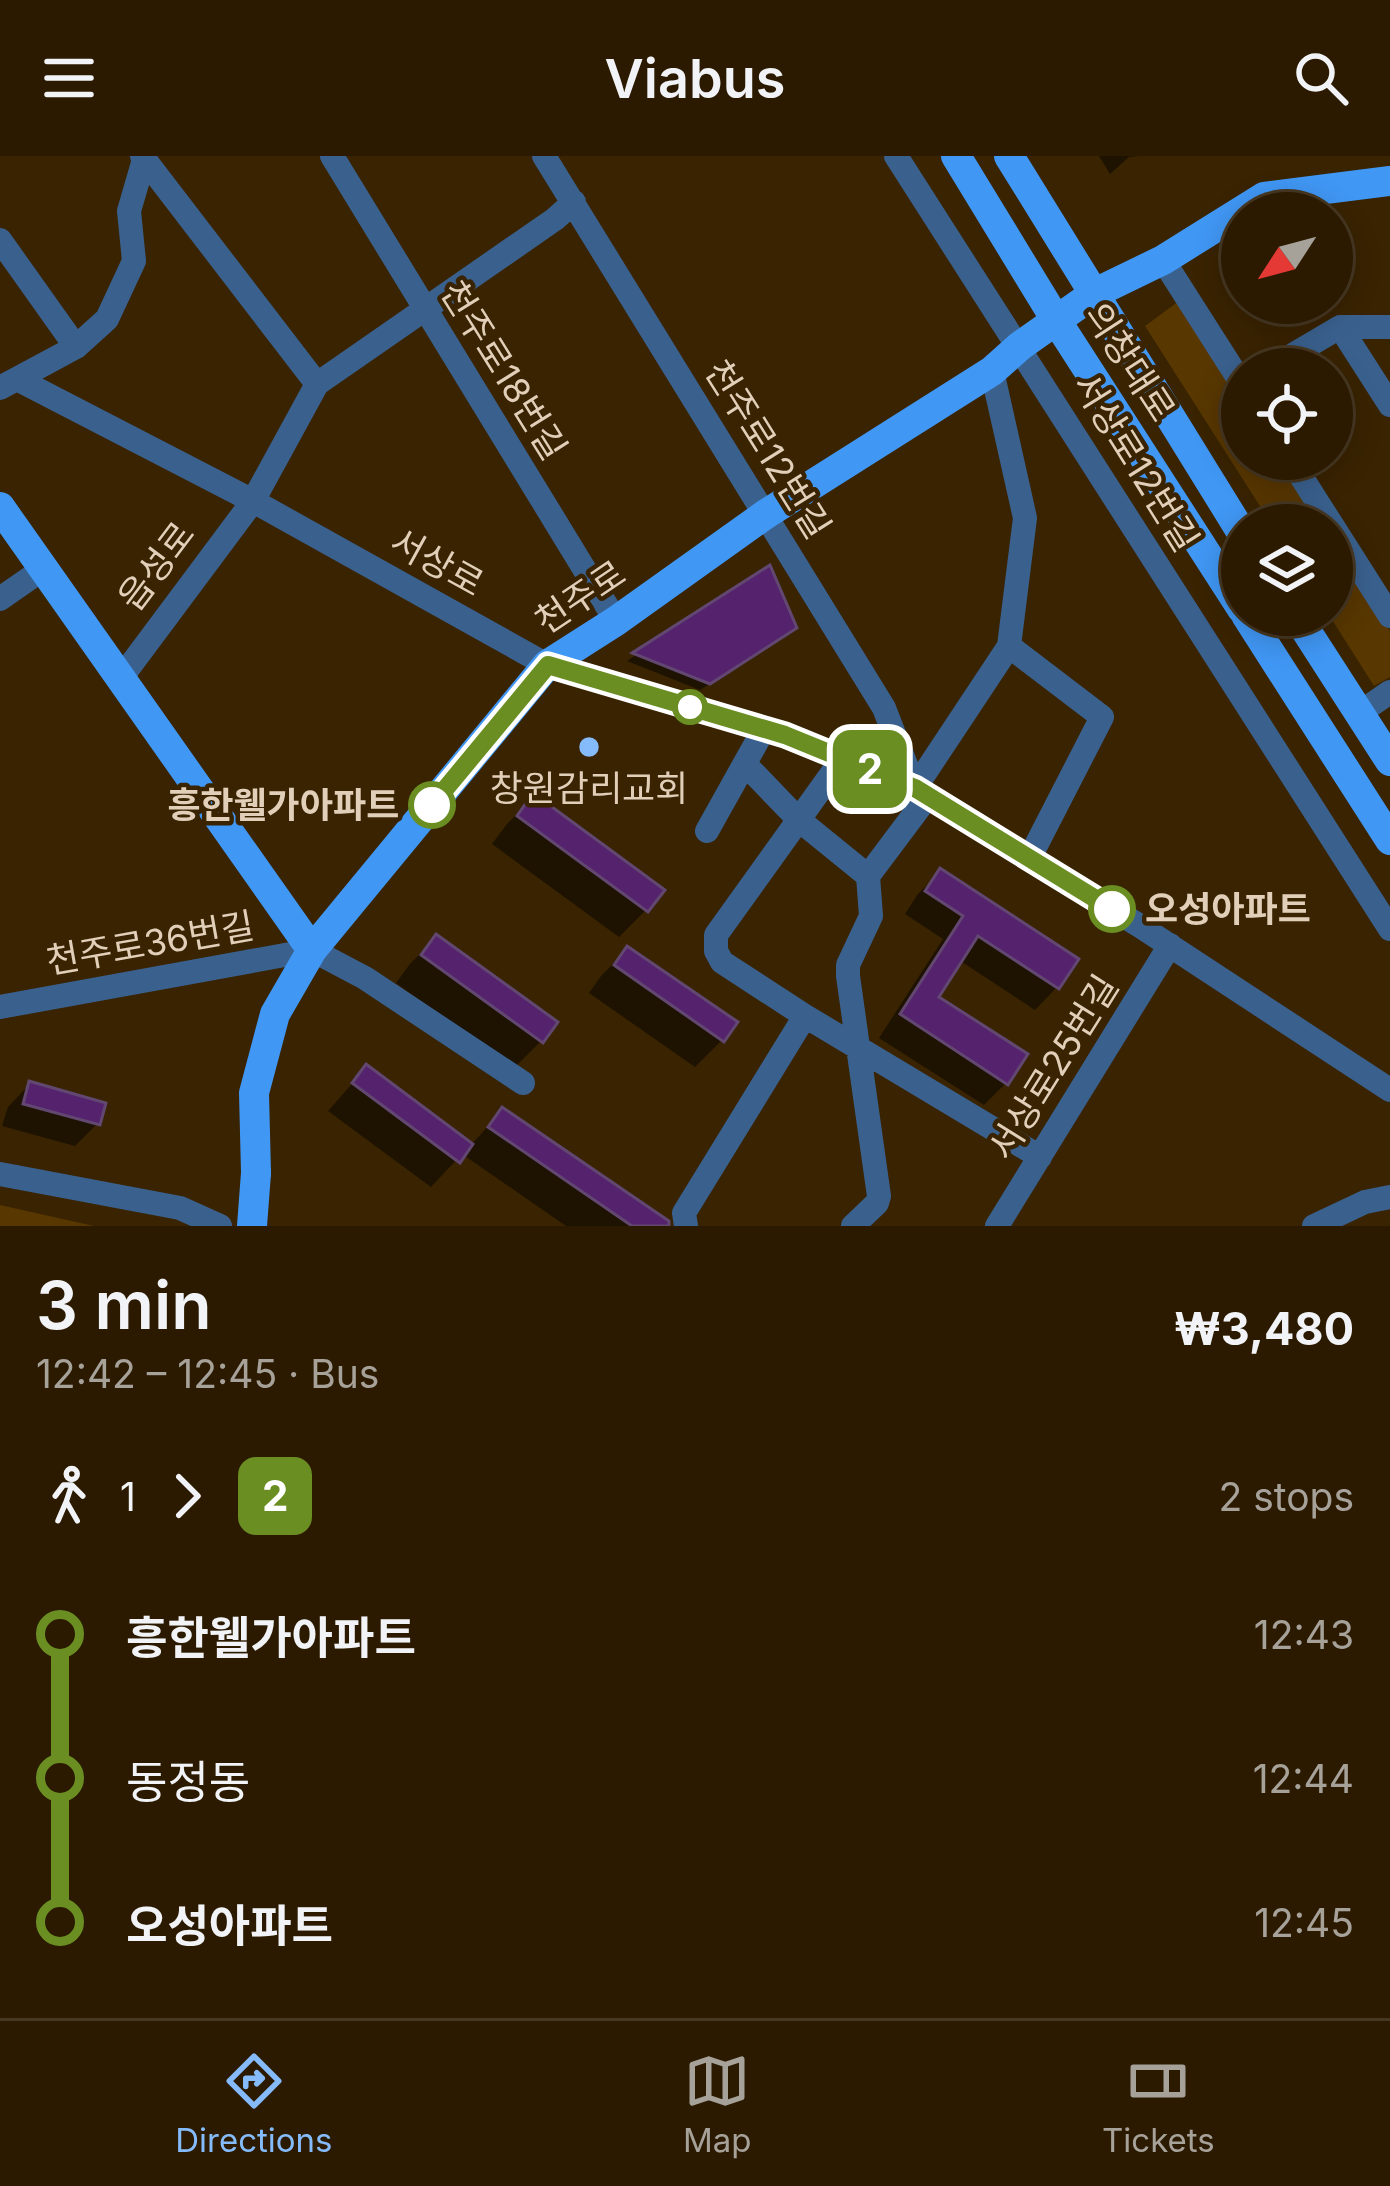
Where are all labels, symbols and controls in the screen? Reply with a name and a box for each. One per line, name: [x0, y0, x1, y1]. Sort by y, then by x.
icon: menu: [36, 45, 102, 111]
icon: search: [1288, 45, 1354, 111]
text: Viabus: [605, 46, 785, 111]
north arrow: [1221, 192, 1353, 324]
map controls: [1221, 192, 1353, 636]
street label: 천주로18번길: [432, 272, 576, 468]
street label: 의창대로: [1075, 294, 1185, 430]
button: locate: [1221, 348, 1353, 480]
street label: 천주로12번길: [696, 352, 840, 546]
street label: 서상로12번길: [1064, 365, 1208, 559]
button: layers: [1221, 504, 1353, 636]
street label: 읍성로: [109, 513, 203, 619]
street label: 서상로: [383, 519, 491, 605]
street label: 천주로: [527, 551, 633, 643]
unlabelled marker: [674, 691, 706, 723]
line badge: 2: [831, 730, 909, 808]
marker: 창원감리교회: [576, 734, 602, 760]
text: 2: [857, 743, 883, 794]
place label: 창원감리교회: [490, 766, 688, 810]
place label: 흥한웰가아파트: [167, 783, 399, 827]
marker: 흥한웰가아파트: [410, 783, 454, 827]
marker: 오성아파트: [1090, 887, 1134, 931]
place label: 오성아파트: [1145, 887, 1311, 931]
street label: 천주로36번길: [43, 903, 257, 983]
street label: 서상로25번길: [979, 967, 1127, 1167]
text: 3 min: [36, 1265, 212, 1345]
text: ₩3,480: [1174, 1301, 1354, 1356]
text: 12:42 – 12:45 · Bus: [36, 1350, 379, 1397]
icon: walk: [36, 1463, 102, 1529]
icon: forward: [154, 1463, 220, 1529]
text: 2: [262, 1470, 288, 1521]
text: 1: [120, 1473, 136, 1520]
text: 2 stops: [1218, 1473, 1354, 1520]
text: 흥한웰가아파트: [126, 1610, 416, 1665]
text: 12:43: [1254, 1611, 1354, 1658]
text: 동정동: [126, 1754, 250, 1809]
text: 12:44: [1253, 1755, 1354, 1802]
text: 오성아파트: [126, 1898, 333, 1953]
text: 12:45: [1254, 1899, 1354, 1946]
tab: Directions: [175, 2048, 333, 2160]
tab: Map: [683, 2048, 752, 2160]
tab: Tickets: [1102, 2048, 1215, 2160]

